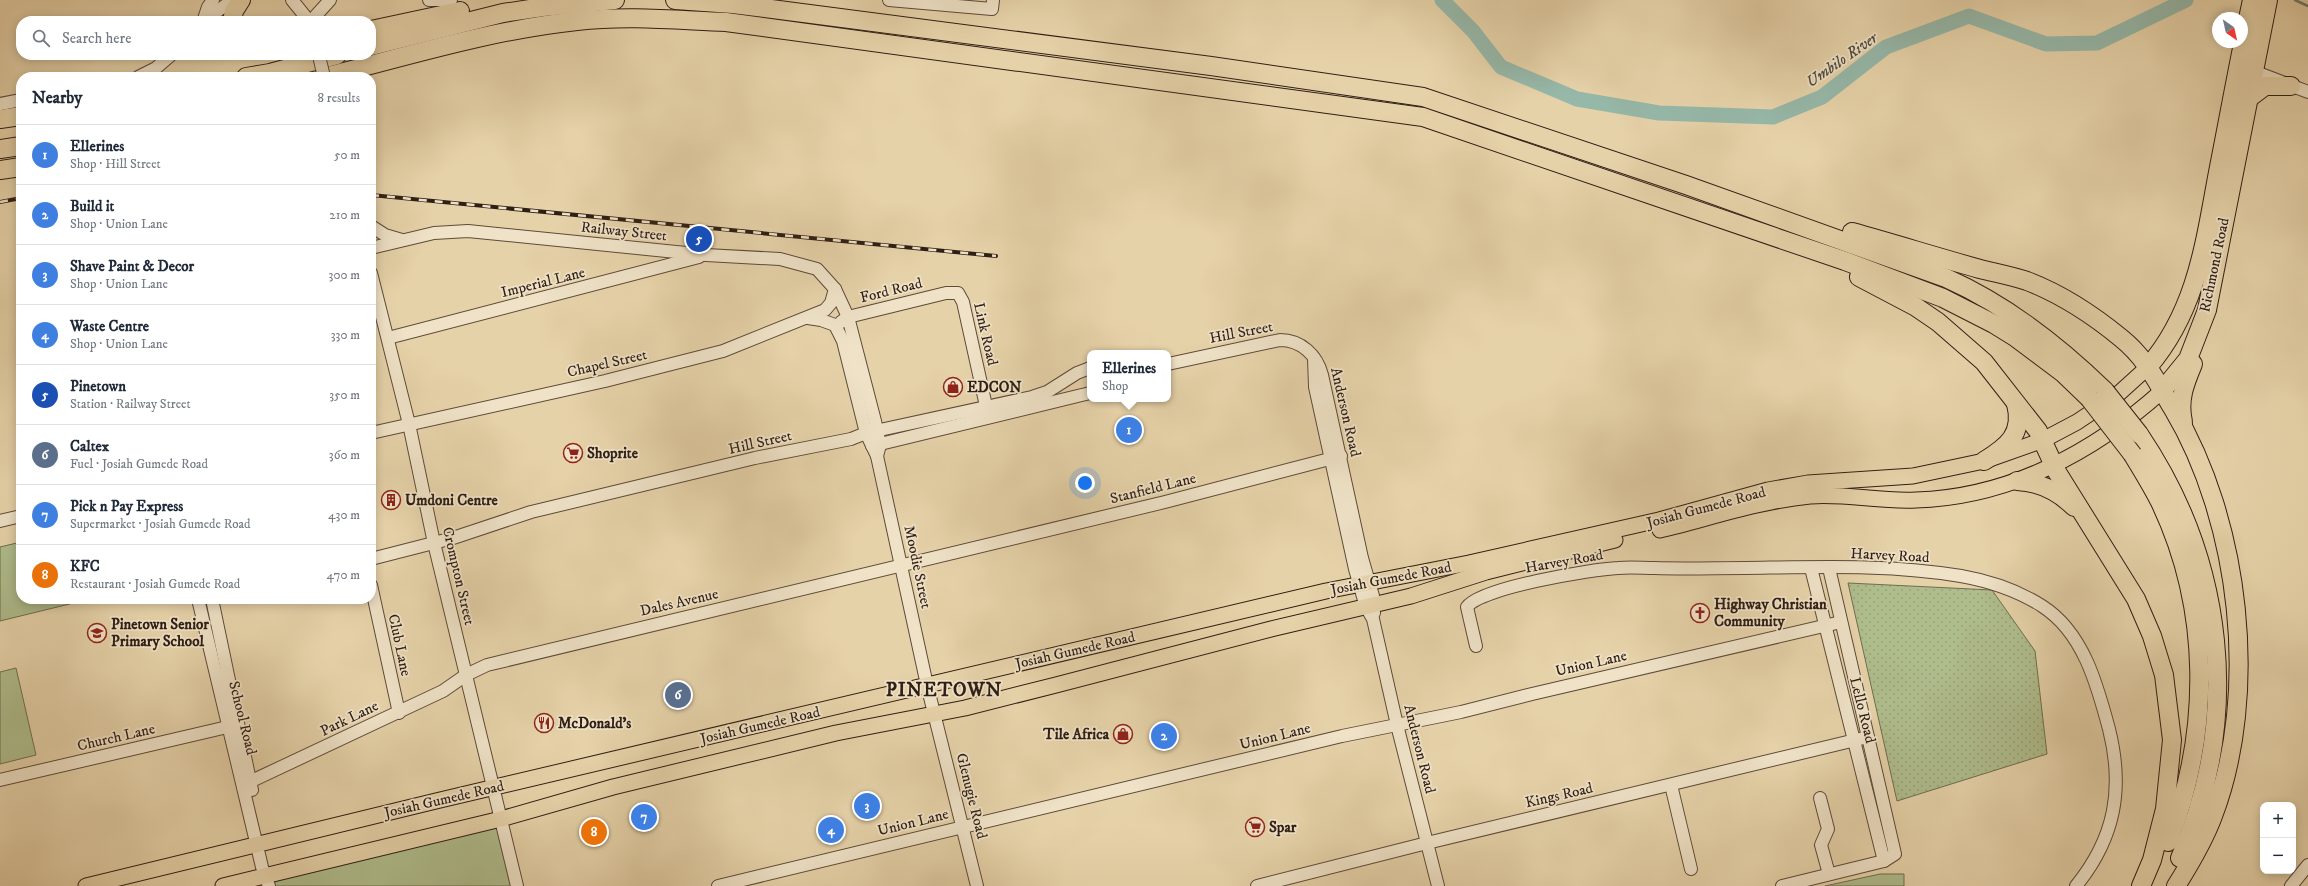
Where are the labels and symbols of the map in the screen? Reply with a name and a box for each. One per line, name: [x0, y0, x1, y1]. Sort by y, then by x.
north arrow: [2212, 12, 2248, 48]
water label: Umbilo River: [1802, 27, 1882, 92]
street label: Richmond Road: [2195, 216, 2234, 314]
street label: Railway Street: [580, 218, 668, 245]
pin: 5: [686, 224, 712, 254]
street label: Imperial Lane: [499, 263, 587, 302]
street label: Ford Road: [858, 273, 925, 307]
street label: Link Road: [969, 301, 1002, 368]
street label: Hill Street: [1208, 317, 1275, 348]
street label: Chapel Street: [565, 345, 649, 382]
street label: Anderson Road: [1326, 366, 1365, 459]
shop icon: EDCON: [942, 376, 964, 398]
place label: EDCON: [967, 378, 1022, 397]
pin: 1: [1116, 415, 1142, 445]
street label: Hill Street: [727, 426, 794, 459]
supermarket icon: Shoprite: [562, 442, 584, 464]
place label: Shoprite: [587, 444, 639, 463]
street label: Stanfield Lane: [1108, 469, 1198, 508]
your location: [1075, 473, 1095, 493]
street label: Josiah Gumede Road: [1643, 482, 1768, 533]
building icon: Umdoni Centre: [380, 489, 402, 511]
place label: Umdoni Centre: [405, 491, 499, 510]
street label: Moodie Street: [899, 524, 936, 611]
street label: Crompton Street: [438, 525, 479, 627]
street label: Harvey Road: [1850, 544, 1930, 567]
street label: Harvey Road: [1524, 545, 1605, 578]
street label: Josiah Gumede Road: [1327, 557, 1454, 600]
street label: Dales Avenue: [638, 584, 720, 621]
place label: Highway Christian Community: [1714, 595, 1827, 631]
church icon: Highway Christian Community: [1689, 602, 1711, 624]
street label: Club Lane: [384, 612, 415, 678]
place label: Pinetown Senior Primary School: [111, 615, 209, 651]
school or university icon: Pinetown Senior Primary School: [86, 622, 108, 644]
street label: Josiah Gumede Road: [1011, 627, 1137, 674]
street label: Union Lane: [1554, 646, 1629, 681]
street label: Lello Road: [1845, 675, 1880, 746]
street label: School Road: [224, 679, 261, 758]
district label: PINETOWN: [886, 679, 1002, 702]
pin: 6: [665, 680, 691, 710]
street label: Park Lane: [317, 696, 381, 741]
street label: Josiah Gumede Road: [696, 702, 822, 749]
street label: Anderson Road: [1399, 703, 1440, 796]
restaurant icon: McDonald's: [533, 712, 555, 734]
place label: McDonald's: [558, 714, 631, 733]
street label: Union Lane: [1238, 718, 1313, 754]
street label: Church Lane: [75, 719, 157, 756]
pin: 2: [1151, 721, 1177, 751]
shop icon: Tile Africa: [1112, 723, 1134, 745]
place label: Tile Africa: [1042, 725, 1110, 744]
street label: Glenugie Road: [952, 751, 991, 842]
street label: Josiah Gumede Road: [380, 776, 506, 823]
street label: Kings Road: [1523, 778, 1595, 812]
pin: 3: [854, 791, 880, 821]
pin: 7: [631, 802, 657, 832]
street label: Union Lane: [876, 804, 951, 840]
pin: 4: [818, 815, 844, 845]
supermarket icon: Spar: [1244, 816, 1266, 838]
pin: 8: [581, 817, 607, 847]
place label: Spar: [1269, 818, 1297, 837]

